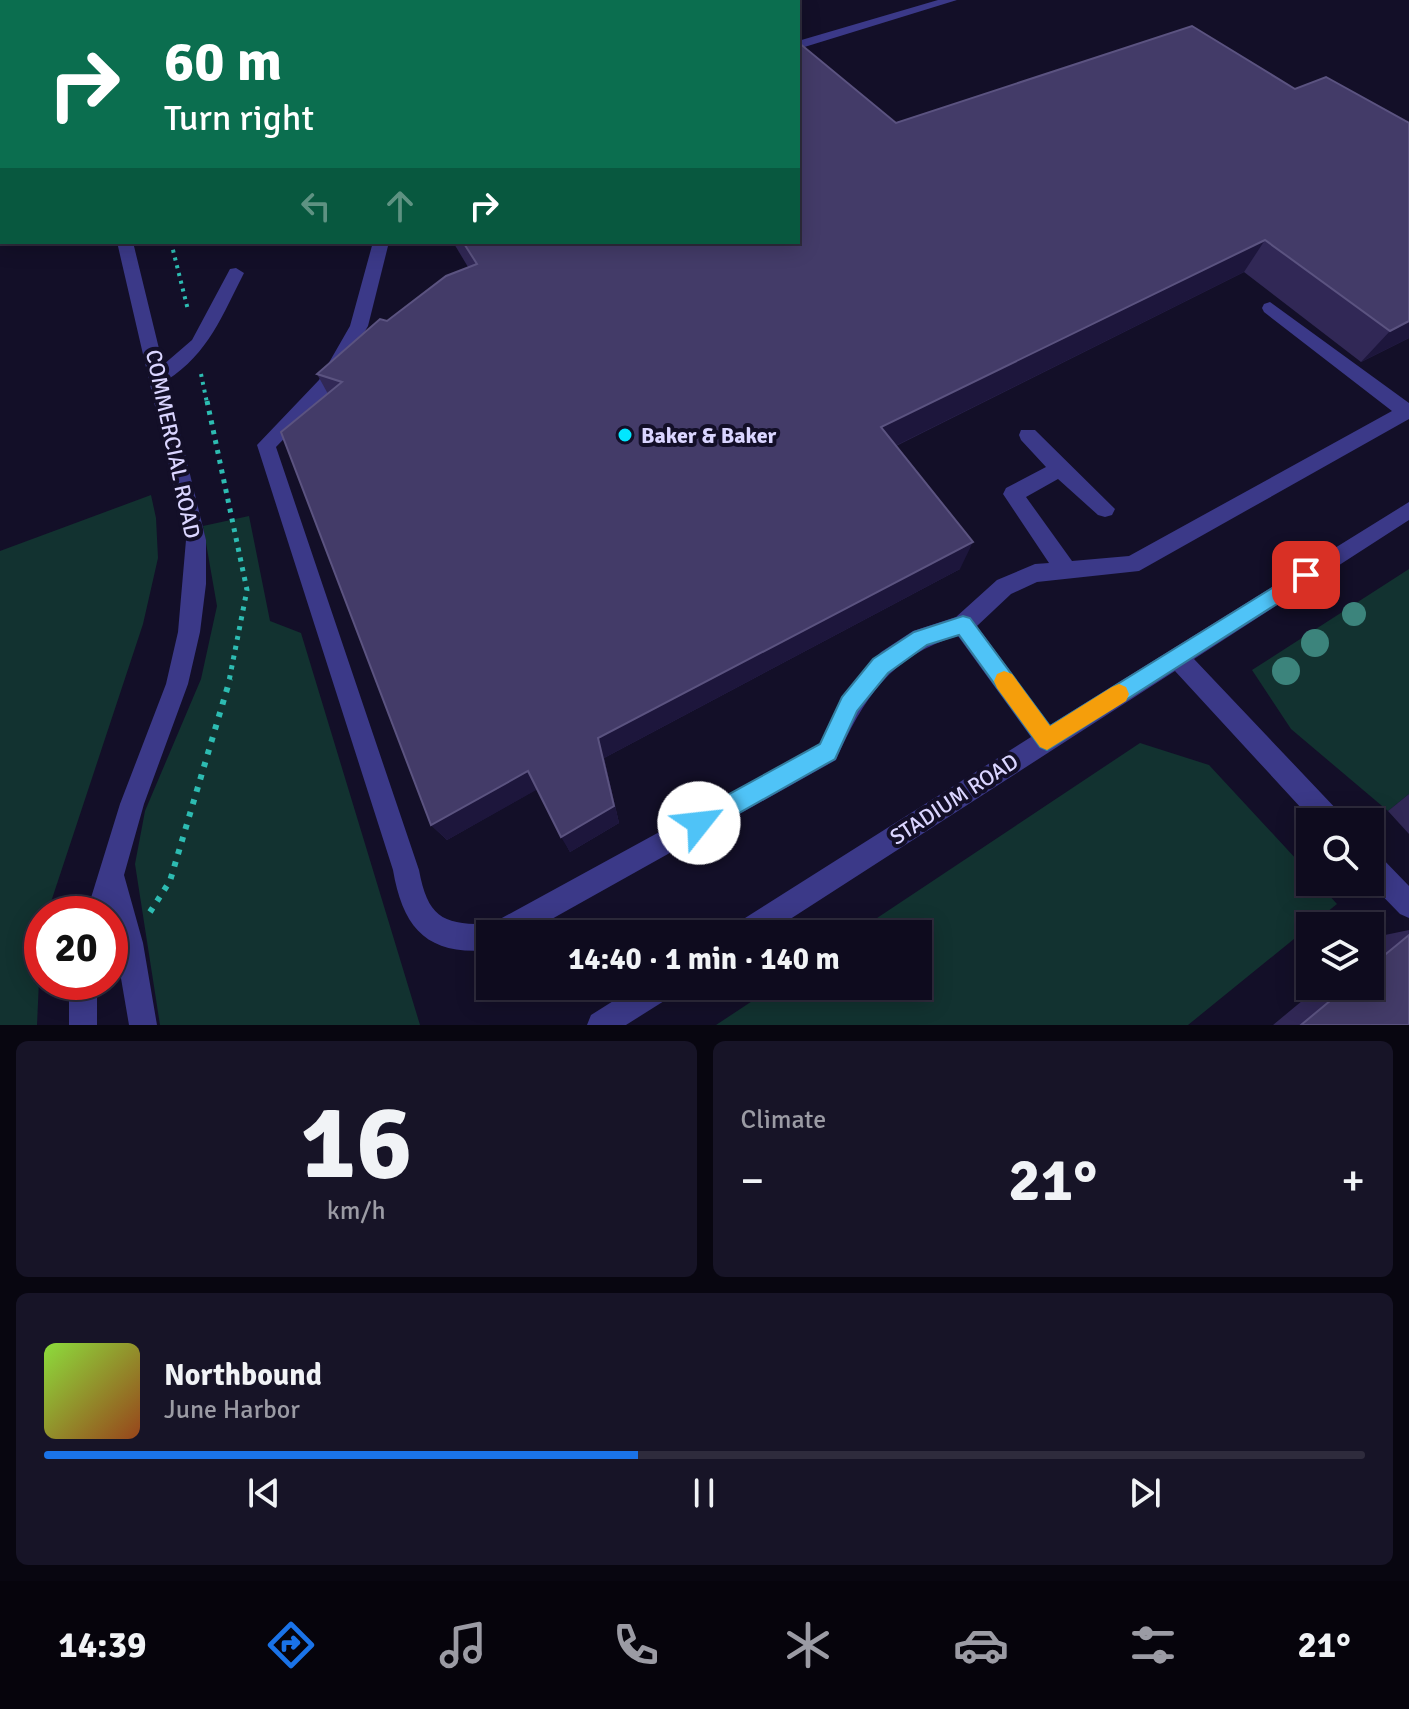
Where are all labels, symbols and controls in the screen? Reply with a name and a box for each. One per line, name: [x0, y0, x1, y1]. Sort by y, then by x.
text: 60 m: [164, 27, 282, 96]
icon: right: [32, 32, 136, 136]
text: Turn right: [164, 96, 314, 141]
icon: left: [294, 184, 338, 228]
icon: ahead: [378, 184, 422, 228]
icon: right: [462, 184, 506, 228]
street label: COMMERCIAL ROAD: [140, 347, 206, 541]
place label: Baker & Baker: [641, 422, 777, 449]
marker: Baker & Baker: [616, 426, 634, 444]
pin: [1272, 541, 1340, 609]
icon: arrive: [1284, 553, 1328, 597]
street label: STADIUM ROAD: [885, 748, 1023, 850]
position arrow: [657, 781, 741, 865]
map controls: [1296, 808, 1384, 1000]
button: search: [1296, 808, 1384, 896]
speed limit sign: 20: [24, 896, 128, 1000]
button: layers: [1296, 912, 1384, 1000]
text: 14:40 · 1 min · 140 m: [568, 941, 840, 978]
text: 16: [300, 1079, 412, 1207]
text: Climate: [741, 1104, 826, 1136]
text: 21°: [1008, 1144, 1097, 1218]
text: −: [741, 1154, 764, 1208]
text: +: [1341, 1154, 1365, 1208]
text: km/h: [327, 1195, 386, 1227]
text: Northbound: [164, 1357, 322, 1394]
text: June Harbor: [164, 1394, 300, 1426]
icon: previous: [242, 1471, 286, 1515]
icon: pause: [682, 1471, 726, 1515]
icon: next: [1123, 1471, 1167, 1515]
icon: directions: [263, 1617, 319, 1673]
icon: music: [435, 1617, 491, 1673]
icon: phone: [608, 1617, 664, 1673]
icon: climate: [780, 1617, 836, 1673]
icon: car: [953, 1617, 1009, 1673]
icon: filters: [1125, 1617, 1181, 1673]
text: 14:39: [58, 1623, 147, 1668]
text: 21°: [1297, 1623, 1351, 1668]

